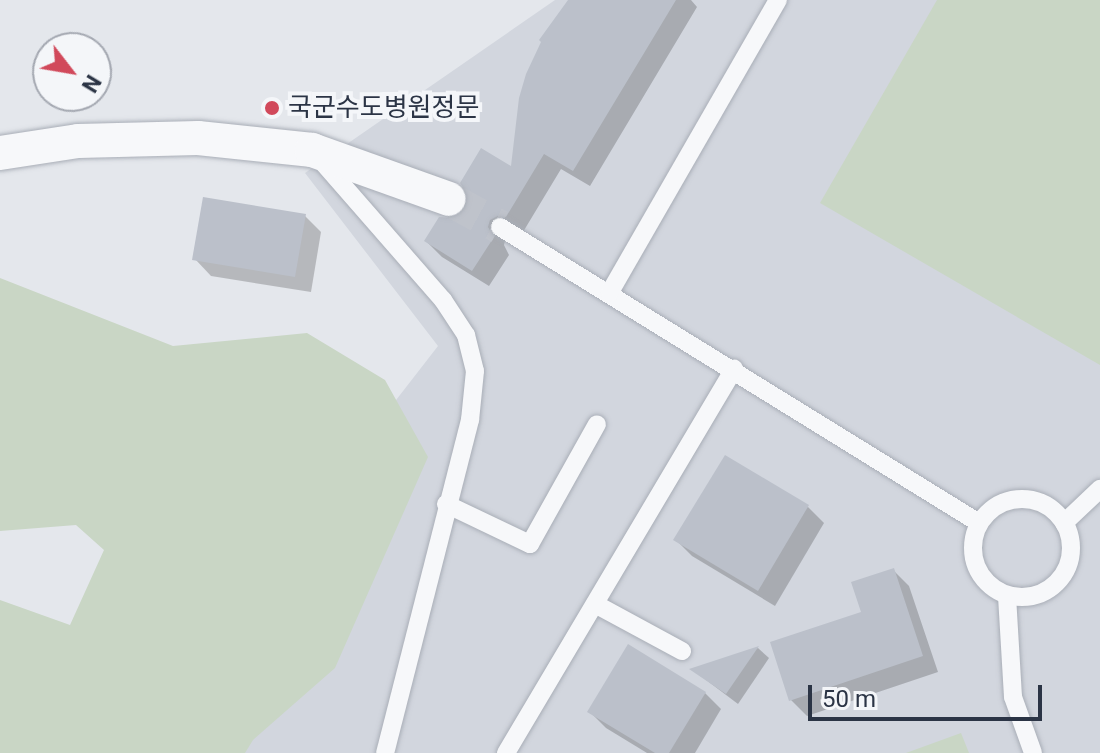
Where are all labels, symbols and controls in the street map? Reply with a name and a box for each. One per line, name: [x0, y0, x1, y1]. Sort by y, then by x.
north arrow: [32, 32, 112, 112]
text: N: [77, 70, 106, 97]
place label: 국군수도병원정문: [288, 92, 479, 124]
marker: 국군수도병원정문: [263, 99, 281, 117]
scale bar: [812, 669, 1046, 719]
text: 50 m: [822, 685, 876, 713]

